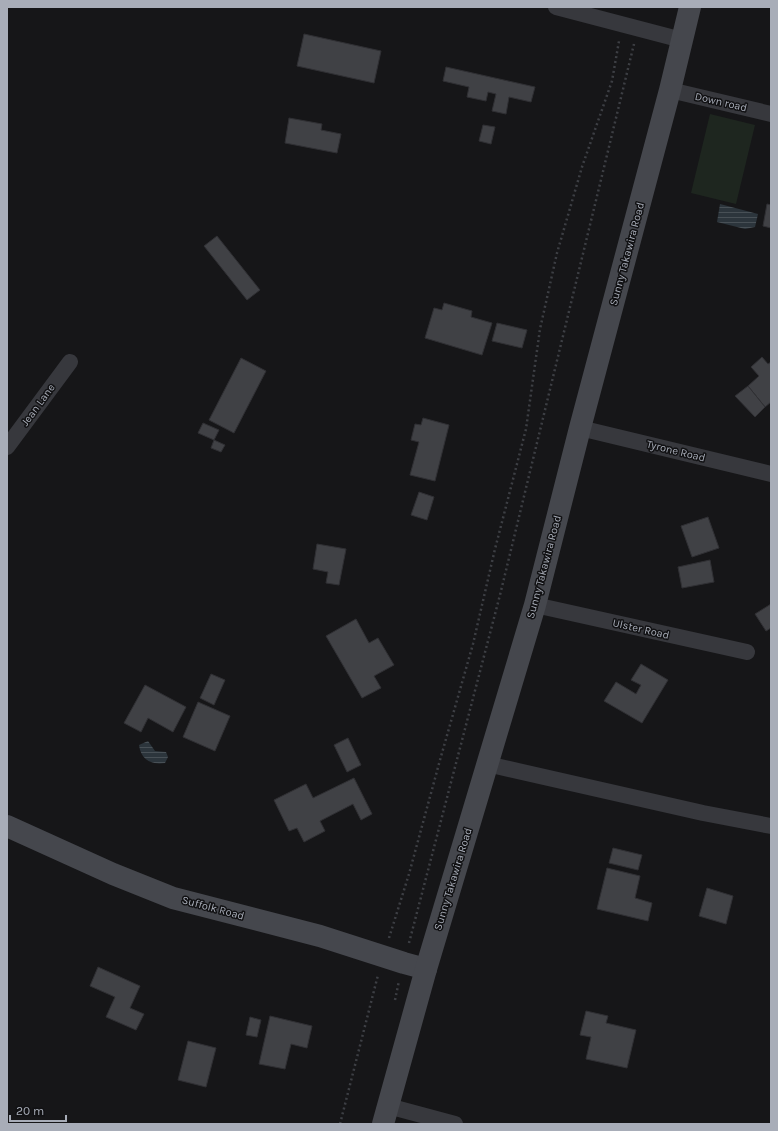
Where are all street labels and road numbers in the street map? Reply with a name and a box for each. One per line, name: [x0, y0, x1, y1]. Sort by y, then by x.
street label: Down road: [694, 90, 748, 114]
street label: Sunny Takawira Road: [607, 201, 647, 307]
street label: Jean Lane: [18, 381, 58, 429]
street label: Tyrone Road: [645, 437, 707, 465]
street label: Sunny Takawira Road: [524, 514, 564, 620]
street label: Ulster Road: [611, 616, 671, 642]
street label: Sunny Takawira Road: [431, 826, 475, 932]
street label: Suffolk Road: [180, 893, 246, 923]

